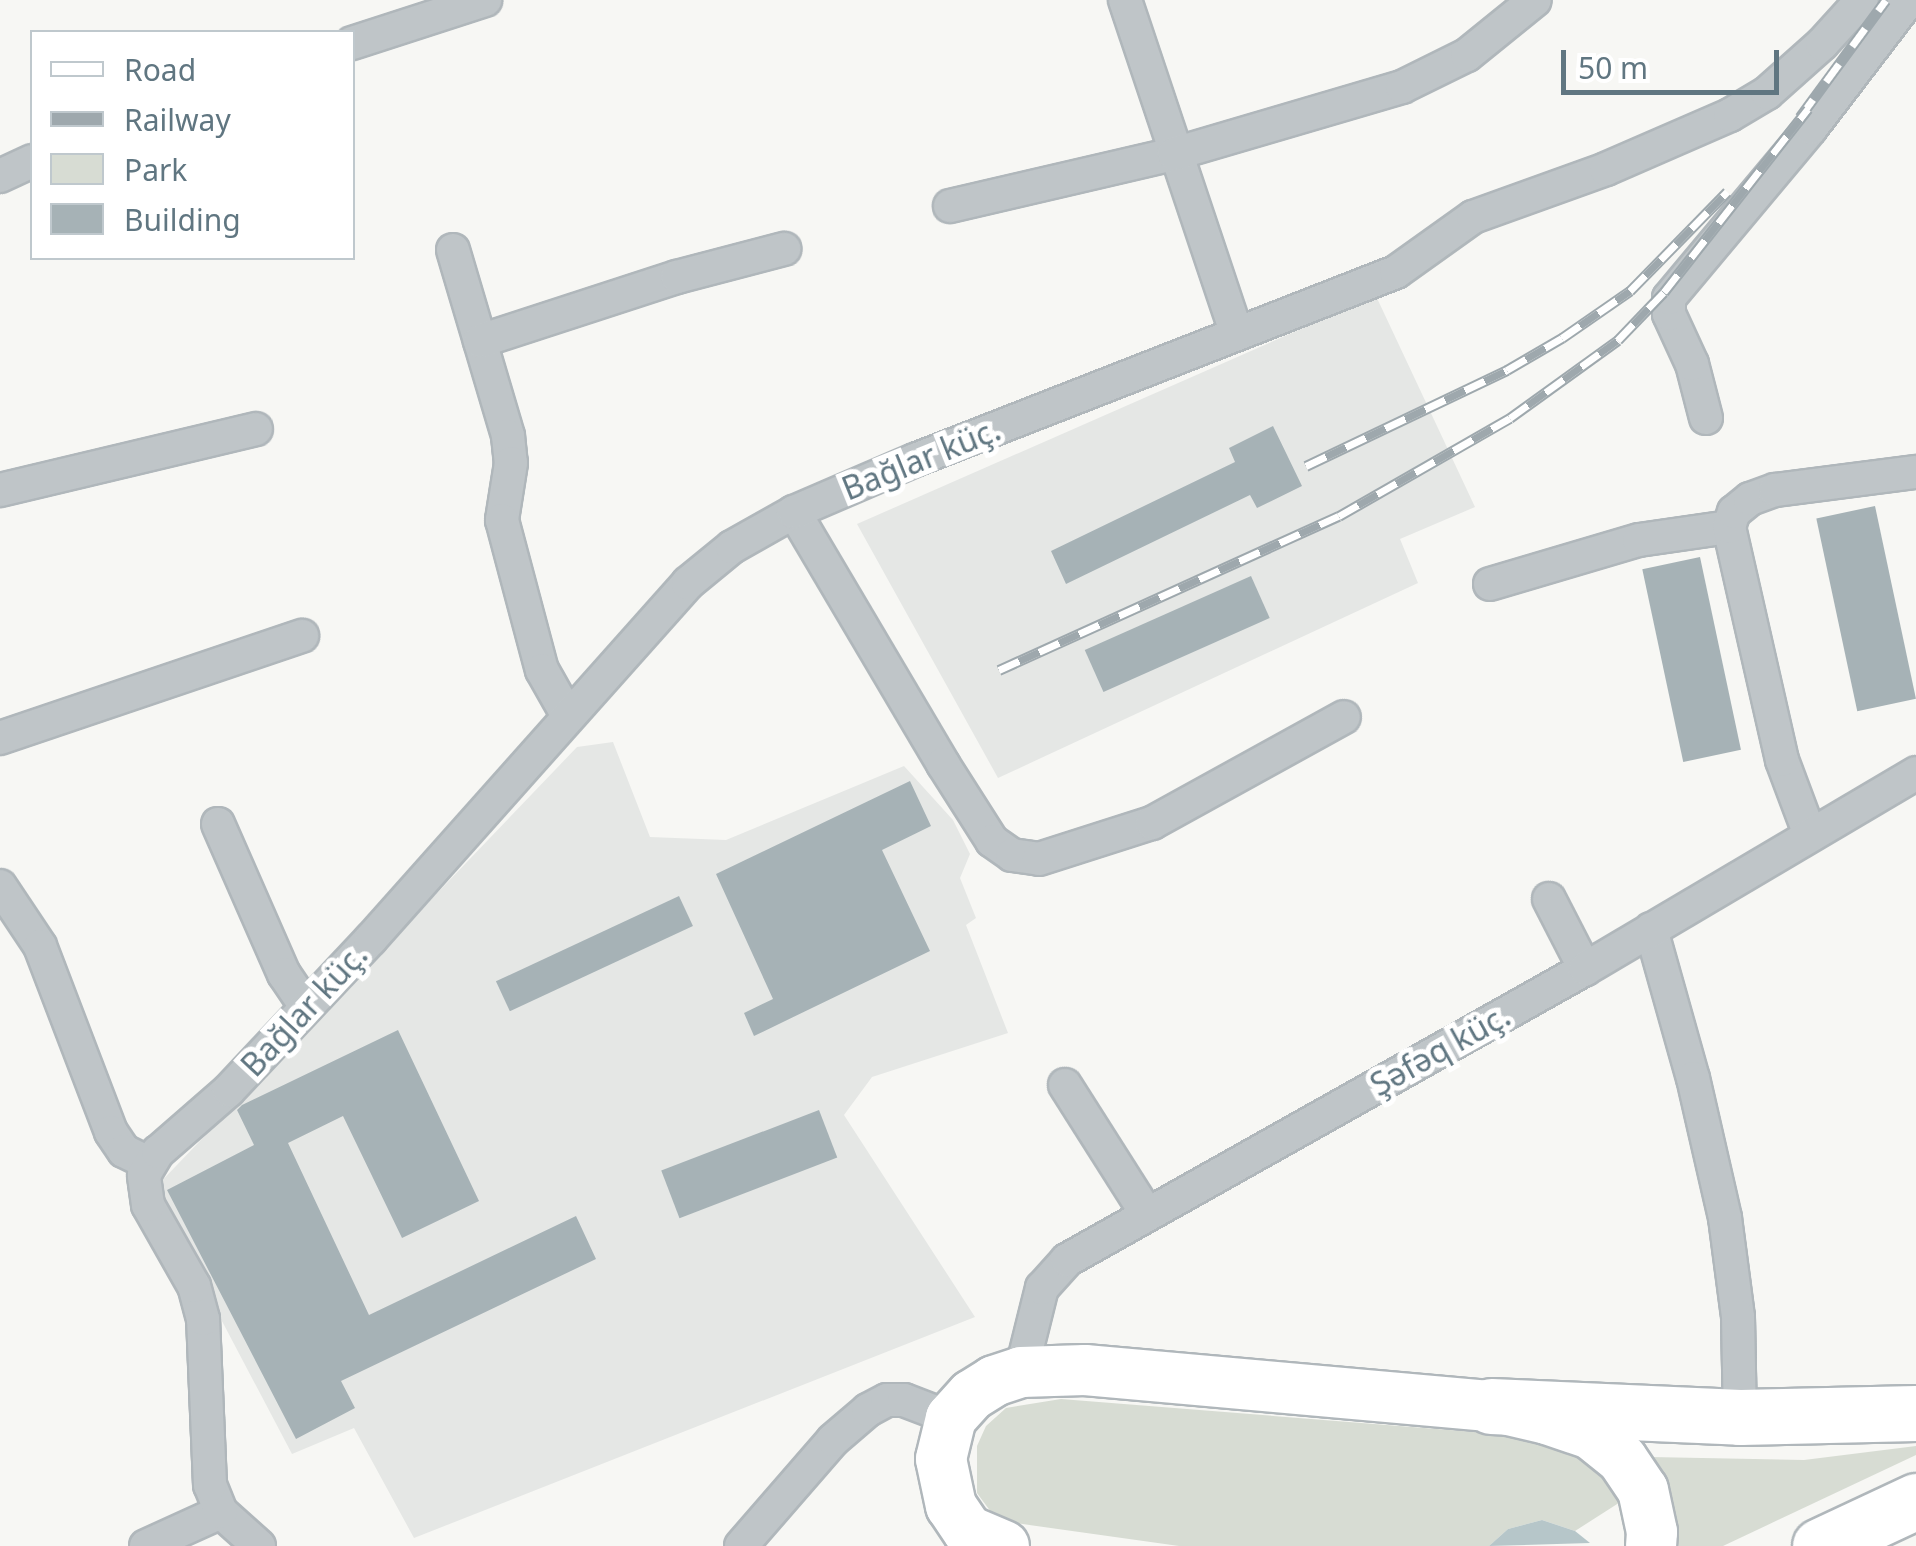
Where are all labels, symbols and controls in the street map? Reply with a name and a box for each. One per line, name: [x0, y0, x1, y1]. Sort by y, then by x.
legend: [30, 30, 355, 260]
scale bar: [1566, 30, 1784, 92]
text: 50 m: [1578, 47, 1648, 88]
text: Road: [124, 49, 196, 90]
text: Railway: [124, 99, 231, 140]
text: Park: [124, 149, 187, 190]
text: Building: [124, 199, 241, 240]
street label: Bağlar küç.: [836, 410, 1006, 508]
street label: Bağlar küç.: [233, 936, 375, 1084]
street label: Şəfəq küç.: [1364, 996, 1516, 1104]

